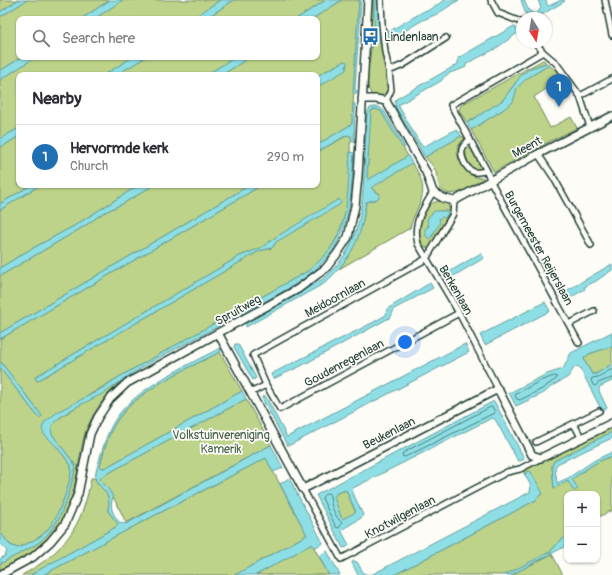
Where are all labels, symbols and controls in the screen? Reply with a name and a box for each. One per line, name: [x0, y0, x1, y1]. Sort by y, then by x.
north arrow: [516, 12, 552, 48]
search box: [16, 16, 320, 60]
icon: search: [30, 27, 52, 49]
bus stop icon: Lindenlaan: [361, 27, 381, 47]
text: Search here: [62, 29, 135, 48]
place label: Lindenlaan: [384, 30, 439, 45]
pin: 1: [546, 74, 572, 107]
text: Nearby: [32, 88, 81, 109]
street label: Meent: [510, 133, 545, 162]
text: Hervormde kerk: [70, 139, 169, 158]
text: 1: [42, 149, 48, 165]
text: 290 m: [267, 149, 304, 165]
text: Church: [70, 158, 108, 174]
street label: Burgemeester Reijerslaan: [501, 188, 576, 308]
street label: Berkenlaan: [435, 263, 476, 318]
street label: Meidoornlaan: [302, 276, 368, 321]
street label: Spruitweg: [213, 292, 264, 329]
your location: [395, 332, 415, 352]
street label: Goudenregenlaan: [302, 336, 387, 391]
street label: Beukenlaan: [361, 414, 418, 453]
park label: Volkstuinvereniging Kamerik: [172, 428, 270, 457]
map controls: [564, 491, 600, 563]
button: +: [564, 491, 600, 527]
street label: Knotwilgenlaan: [362, 493, 438, 542]
button: −: [564, 527, 600, 563]

